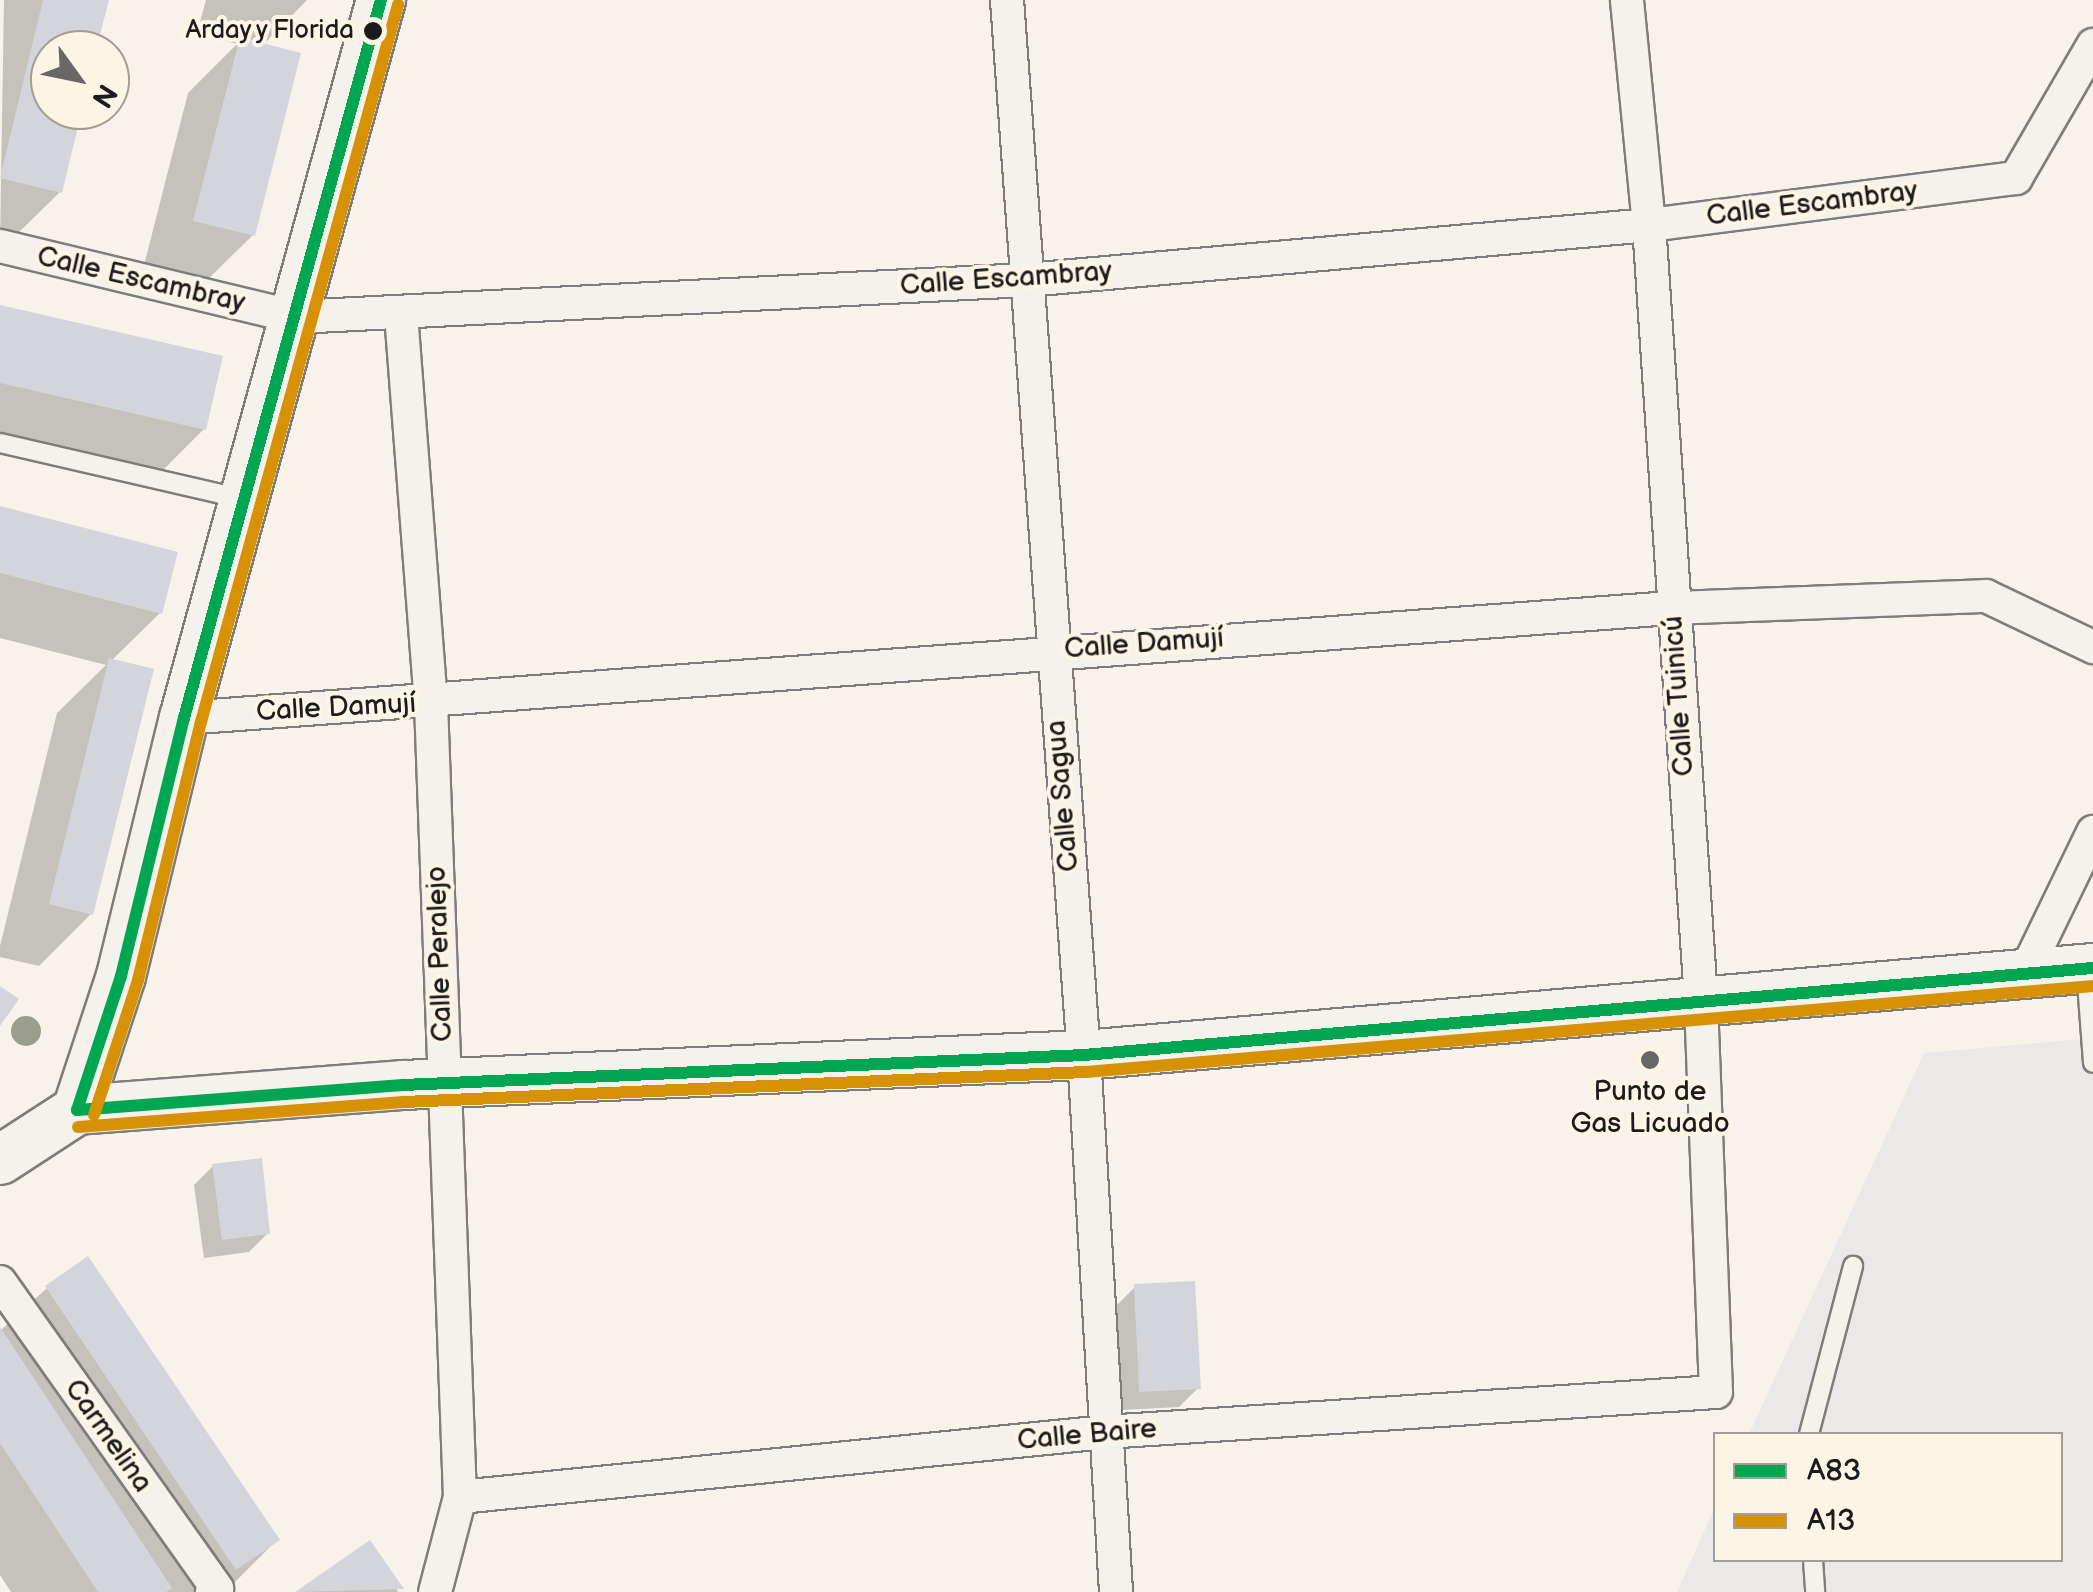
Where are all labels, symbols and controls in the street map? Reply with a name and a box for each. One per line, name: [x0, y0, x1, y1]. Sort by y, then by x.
place label: Arday y Florida: [181, 15, 354, 47]
marker: Arday y Florida: [363, 21, 383, 41]
north arrow: [30, 30, 130, 130]
text: N: [84, 78, 123, 113]
street label: Calle Escambray: [1704, 174, 1920, 234]
street label: Calle Escambray: [34, 240, 248, 320]
street label: Calle Escambray: [899, 255, 1113, 303]
street label: Calle Tuinicú: [1657, 614, 1701, 778]
street label: Calle Damují: [1063, 622, 1225, 666]
street label: Calle Damují: [255, 687, 417, 729]
street label: Calle Sagua: [1040, 719, 1086, 873]
street label: Calle Peralejo: [420, 866, 460, 1042]
marker: Punto de Gas Licuado: [1639, 1049, 1661, 1071]
place label: Punto de Gas Licuado: [1570, 1075, 1730, 1141]
street label: Carmelina: [57, 1373, 159, 1499]
street label: Calle Baire: [1016, 1412, 1158, 1458]
legend: [1713, 1432, 2063, 1562]
text: A83: [1807, 1453, 1861, 1489]
text: A13: [1807, 1503, 1855, 1539]

